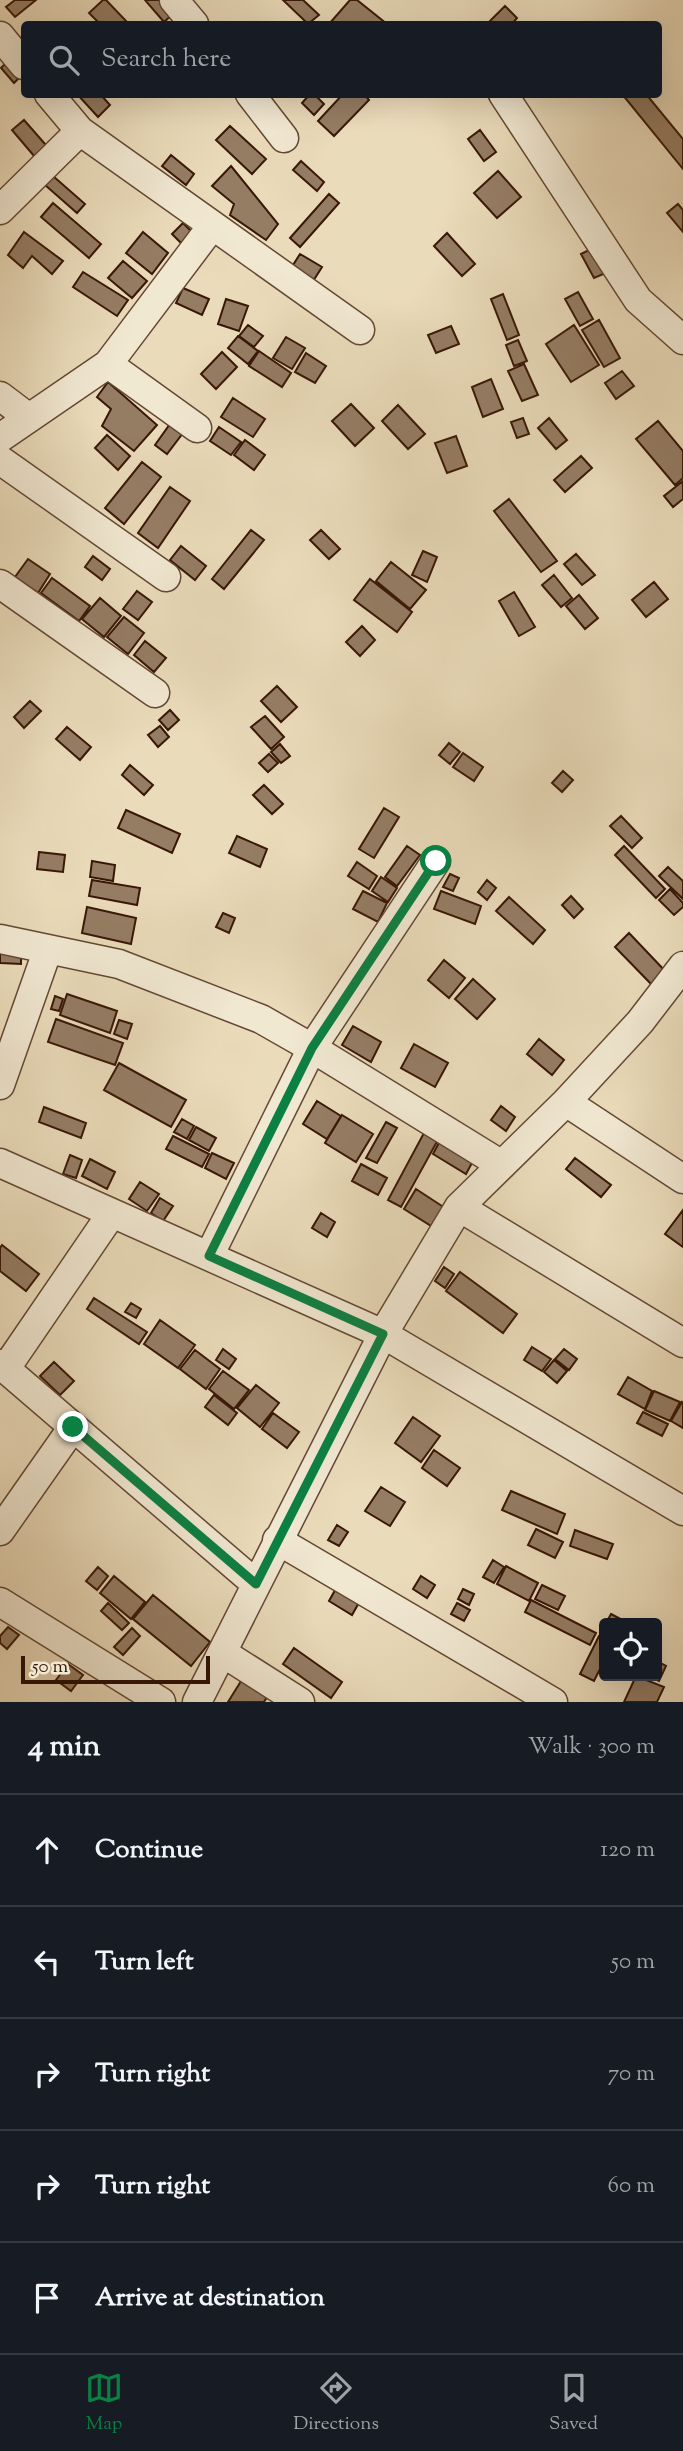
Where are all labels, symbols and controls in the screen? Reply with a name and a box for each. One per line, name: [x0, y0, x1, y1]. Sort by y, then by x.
search box: [21, 21, 662, 98]
icon: search: [45, 41, 83, 79]
text: Search here: [101, 41, 231, 78]
route start: [420, 845, 451, 876]
route end: [57, 1411, 88, 1442]
map controls: [599, 1618, 662, 1681]
button: locate: [599, 1618, 662, 1681]
scale bar: [21, 1653, 210, 1685]
text: 50 m: [32, 1654, 68, 1681]
text: 4 min: [28, 1726, 101, 1769]
text: Walk · 300 m: [528, 1731, 655, 1764]
icon: ahead: [28, 1831, 66, 1869]
text: Continue: [95, 1832, 203, 1869]
text: 120 m: [600, 1834, 655, 1867]
icon: left: [28, 1943, 66, 1981]
text: Turn left: [95, 1944, 194, 1981]
text: 50 m: [611, 1946, 655, 1979]
icon: right: [28, 2055, 66, 2093]
text: Turn right: [95, 2056, 210, 2093]
text: 70 m: [608, 2058, 655, 2091]
icon: right: [28, 2167, 66, 2205]
text: Turn right: [95, 2168, 210, 2205]
text: 60 m: [607, 2170, 655, 2203]
icon: arrive: [28, 2279, 66, 2317]
text: Arrive at destination: [95, 2280, 325, 2317]
tab: Map: [85, 2369, 123, 2438]
tab: Directions: [293, 2369, 379, 2438]
tab: Saved: [549, 2369, 598, 2438]

